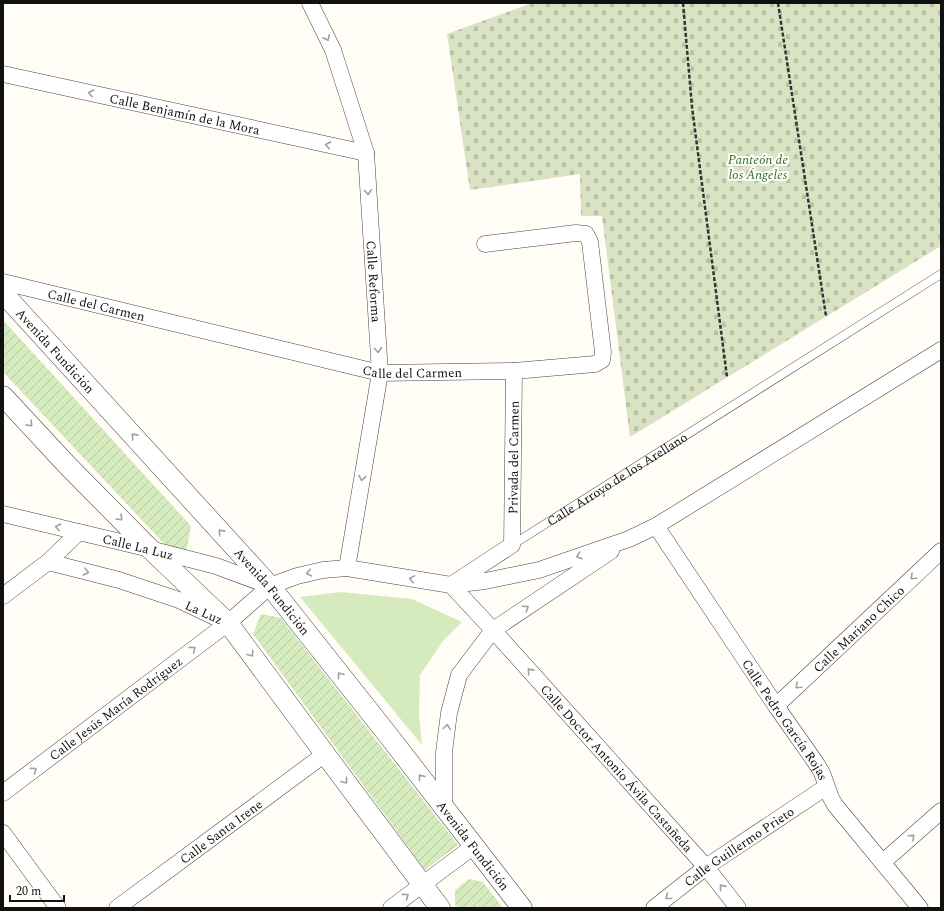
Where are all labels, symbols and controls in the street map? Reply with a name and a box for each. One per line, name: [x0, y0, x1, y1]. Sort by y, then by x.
one-way arrow: [322, 34, 330, 41]
street label: Calle Benjamín de la Mora: [107, 88, 262, 141]
one-way arrow: [88, 89, 94, 97]
one-way arrow: [324, 141, 331, 149]
park label: Panteón de los Ángeles: [728, 150, 788, 185]
one-way arrow: [364, 189, 373, 195]
street label: Calle Reforma: [361, 240, 386, 324]
street label: Calle del Carmen: [45, 284, 147, 327]
street label: Avenida Fundición: [11, 304, 99, 399]
one-way arrow: [374, 347, 383, 353]
street label: Calle del Carmen: [360, 360, 463, 384]
street label: Privada del Carmen: [503, 400, 525, 514]
one-way arrow: [25, 419, 32, 427]
street label: Calle Arroyo de los Arellano: [543, 428, 692, 532]
one-way arrow: [131, 433, 139, 441]
one-way arrow: [358, 475, 367, 481]
one-way arrow: [115, 513, 123, 521]
one-way arrow: [54, 524, 61, 532]
street label: Calle La Luz: [100, 529, 176, 566]
one-way arrow: [219, 530, 226, 537]
street label: Avenida Fundición: [229, 544, 315, 640]
one-way arrow: [576, 551, 583, 560]
one-way arrow: [82, 567, 89, 576]
one-way arrow: [306, 569, 312, 577]
one-way arrow: [910, 573, 918, 580]
one-way arrow: [409, 575, 415, 584]
street label: Calle Mariano Chico: [809, 581, 909, 678]
street label: La Luz: [181, 596, 226, 630]
one-way arrow: [521, 606, 528, 613]
one-way arrow: [189, 647, 196, 654]
one-way arrow: [246, 650, 254, 657]
street label: Calle Jesús María Rodríguez: [45, 652, 187, 766]
street label: Calle Pedro García Rojas: [736, 655, 833, 783]
one-way arrow: [528, 668, 535, 676]
one-way arrow: [338, 673, 345, 680]
street label: Calle Doctor Antonio Ávila Castañeda: [535, 680, 698, 858]
one-way arrow: [795, 681, 803, 689]
one-way arrow: [443, 724, 452, 730]
one-way arrow: [30, 767, 37, 774]
one-way arrow: [418, 775, 425, 782]
one-way arrow: [340, 777, 348, 784]
street label: Calle Santa Irene: [176, 795, 267, 869]
street label: Avenida Fundición: [431, 797, 514, 896]
street label: Calle Guillermo Prieto: [680, 802, 799, 892]
one-way arrow: [907, 834, 915, 841]
scale bar: [10, 877, 64, 903]
text: 20 m: [16, 882, 41, 901]
one-way arrow: [720, 885, 727, 892]
one-way arrow: [666, 892, 673, 899]
one-way arrow: [402, 894, 409, 901]

